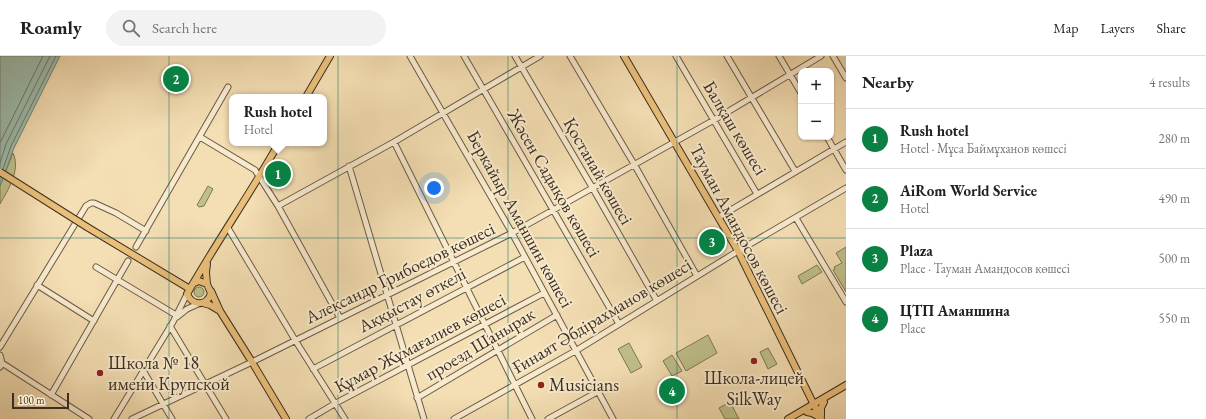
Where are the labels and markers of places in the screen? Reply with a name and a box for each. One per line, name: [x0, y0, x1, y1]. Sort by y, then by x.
pin: 2: [163, 64, 189, 94]
pin: 1: [265, 159, 291, 189]
pin: 3: [699, 227, 725, 257]
place label: Школа № 18 имени Крупской: [108, 351, 230, 395]
marker: Школа-лицей SilkWay: [749, 356, 759, 366]
place label: Школа-лицей SilkWay: [704, 366, 805, 410]
marker: Школа № 18 имени Крупской: [95, 368, 105, 378]
place label: Musicians: [549, 373, 619, 396]
pin: 4: [659, 376, 685, 406]
marker: Musicians: [536, 380, 546, 390]

